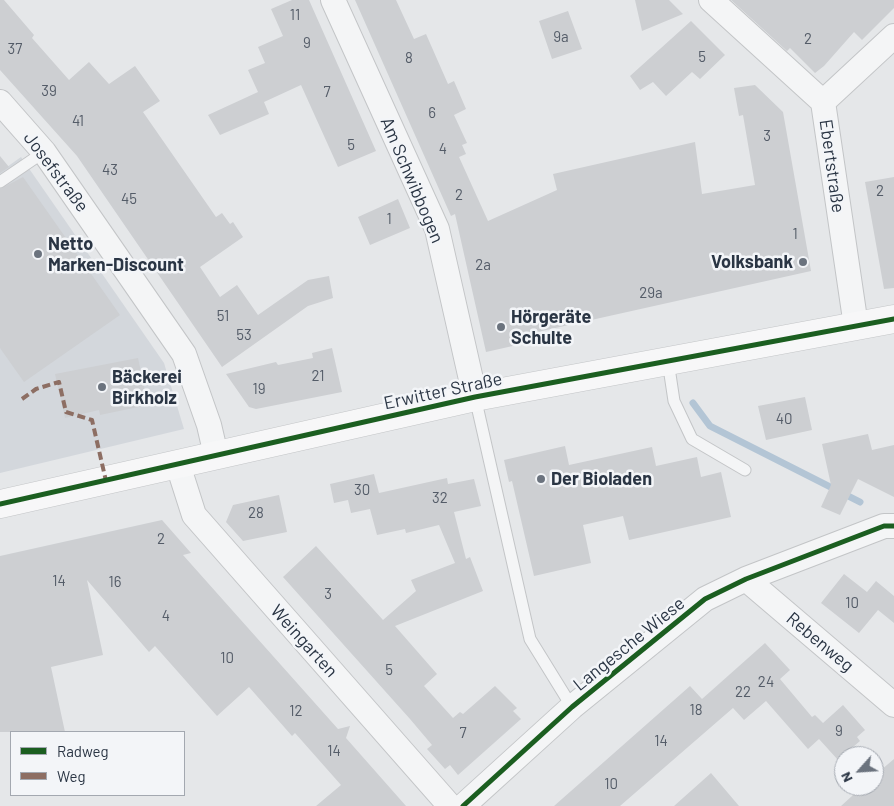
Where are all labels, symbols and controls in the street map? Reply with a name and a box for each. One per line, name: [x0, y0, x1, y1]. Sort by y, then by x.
house number: 11: [290, 6, 300, 24]
house number: 9a: [553, 28, 569, 46]
house number: 2: [804, 30, 812, 48]
house number: 9: [303, 34, 311, 52]
house number: 37: [8, 40, 22, 58]
house number: 5: [698, 48, 706, 66]
house number: 8: [405, 49, 413, 67]
house number: 39: [41, 82, 57, 100]
house number: 7: [323, 83, 331, 101]
house number: 6: [428, 104, 436, 122]
house number: 41: [72, 112, 84, 130]
street label: Am Schwibbogen: [376, 114, 448, 246]
street label: Ebertstraße: [815, 118, 849, 214]
house number: 3: [763, 127, 771, 145]
street label: Josefstraße: [19, 128, 93, 216]
house number: 5: [347, 136, 355, 154]
house number: 4: [439, 140, 447, 158]
house number: 43: [102, 161, 118, 179]
house number: 2: [876, 182, 884, 200]
house number: 2: [455, 186, 463, 204]
house number: 45: [121, 190, 137, 208]
house number: 1: [386, 210, 392, 228]
house number: 1: [792, 225, 798, 243]
place label: Netto Marken-Discount: [48, 233, 184, 276]
marker: Netto Marken-Discount: [32, 248, 44, 260]
place label: Volksbank: [711, 251, 793, 273]
house number: 2a: [475, 256, 491, 274]
marker: Volksbank: [797, 256, 809, 268]
house number: 29a: [639, 284, 663, 302]
place label: Hörgeräte Schulte: [511, 306, 591, 348]
house number: 51: [217, 307, 229, 325]
marker: Hörgeräte Schulte: [495, 321, 507, 333]
house number: 53: [236, 326, 252, 344]
place label: Bäckerei Birkholz: [112, 366, 182, 408]
house number: 21: [311, 367, 325, 385]
street label: Erwitter Straße: [382, 368, 504, 414]
house number: 19: [252, 380, 266, 398]
marker: Bäckerei Birkholz: [96, 381, 108, 393]
house number: 40: [776, 410, 792, 428]
place label: Der Bioladen: [551, 468, 652, 490]
marker: Der Bioladen: [535, 473, 547, 485]
house number: 30: [354, 481, 370, 499]
house number: 32: [432, 489, 448, 507]
house number: 28: [248, 504, 264, 522]
house number: 2: [157, 530, 165, 548]
house number: 14: [52, 572, 66, 590]
house number: 16: [109, 573, 121, 591]
house number: 3: [324, 585, 332, 603]
street label: Langesche Wiese: [569, 592, 689, 696]
house number: 10: [845, 594, 859, 612]
street label: Weingarten: [266, 600, 342, 682]
house number: 4: [162, 607, 170, 625]
street label: Rebenweg: [782, 608, 858, 676]
house number: 10: [220, 649, 234, 667]
house number: 5: [385, 661, 393, 679]
house number: 24: [758, 673, 774, 691]
house number: 22: [735, 683, 751, 701]
house number: 18: [689, 701, 703, 719]
house number: 12: [289, 702, 303, 720]
house number: 9: [835, 722, 843, 740]
house number: 7: [459, 724, 467, 742]
legend: [10, 731, 185, 796]
house number: 14: [654, 732, 668, 750]
text: Radweg: [57, 742, 109, 760]
house number: 14: [327, 742, 341, 760]
north arrow: [834, 746, 884, 796]
text: Weg: [57, 767, 85, 785]
text: N: [836, 769, 856, 785]
house number: 10: [604, 775, 618, 793]

